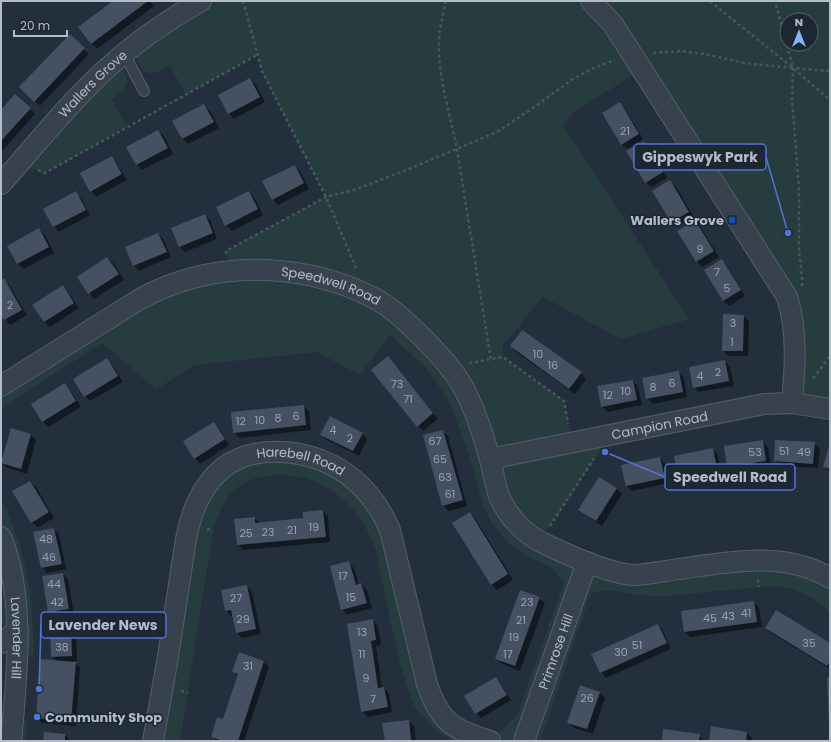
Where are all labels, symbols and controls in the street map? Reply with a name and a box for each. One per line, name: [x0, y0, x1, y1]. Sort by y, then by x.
scale bar: [14, 12, 67, 38]
north arrow: [779, 12, 819, 52]
text: N: [795, 14, 803, 30]
text: 20 m: [20, 17, 50, 34]
street label: Wallers Grove: [54, 46, 131, 122]
house number: 21: [620, 123, 630, 139]
callout: Gippeswyk Park: [634, 144, 766, 170]
text: Gippeswyk Park: [642, 147, 758, 167]
place label: Wallers Grove: [630, 211, 724, 230]
marker: Wallers Grove: [727, 215, 737, 225]
house number: 9: [697, 241, 704, 257]
street label: Speedwell Road: [280, 262, 384, 310]
house number: 7: [714, 264, 720, 280]
house number: 5: [724, 280, 731, 296]
house number: 2: [7, 297, 13, 313]
house number: 3: [730, 315, 736, 331]
house number: 1: [730, 334, 734, 350]
house number: 10: [533, 346, 543, 362]
house number: 16: [548, 357, 558, 373]
house number: 2: [715, 364, 721, 380]
house number: 4: [697, 368, 704, 384]
house number: 6: [669, 375, 676, 391]
house number: 73: [391, 376, 403, 392]
house number: 8: [650, 379, 657, 395]
house number: 10: [621, 383, 631, 399]
house number: 12: [603, 387, 613, 403]
house number: 71: [403, 391, 413, 407]
street label: Campion Road: [610, 406, 710, 444]
house number: 6: [293, 408, 300, 424]
house number: 8: [275, 410, 282, 426]
house number: 10: [255, 412, 265, 428]
house number: 12: [236, 413, 246, 429]
house number: 4: [330, 422, 337, 438]
house number: 2: [347, 430, 353, 446]
house number: 67: [429, 433, 442, 449]
street label: Harebell Road: [255, 443, 349, 480]
house number: 51: [779, 443, 789, 459]
house number: 53: [748, 444, 762, 460]
house number: 49: [797, 444, 811, 460]
house number: 65: [433, 451, 447, 467]
callout: Speedwell Road: [665, 464, 795, 490]
text: Speedwell Road: [673, 467, 787, 487]
house number: 63: [438, 469, 452, 485]
house number: 61: [445, 486, 455, 502]
house number: 19: [309, 519, 319, 535]
house number: 21: [287, 522, 297, 538]
house number: 23: [262, 524, 274, 540]
house number: 25: [239, 525, 253, 541]
house number: 48: [39, 531, 53, 547]
house number: 46: [42, 549, 56, 565]
house number: 17: [338, 568, 348, 584]
house number: 44: [47, 576, 61, 592]
house number: 15: [346, 589, 356, 605]
house number: 27: [230, 590, 242, 606]
house number: 42: [50, 594, 64, 610]
house number: 23: [521, 594, 533, 610]
street label: Lavender Hill: [6, 596, 27, 680]
house number: 41: [741, 605, 751, 621]
house number: 43: [721, 608, 735, 624]
house number: 45: [703, 610, 717, 626]
house number: 29: [236, 611, 250, 627]
street label: Primrose Hill: [534, 611, 578, 692]
callout: Lavender News: [41, 612, 166, 638]
house number: 21: [516, 612, 526, 628]
text: Lavender News: [48, 615, 158, 635]
house number: 13: [357, 624, 367, 640]
house number: 19: [509, 629, 519, 645]
house number: 35: [802, 635, 816, 651]
house number: 51: [632, 637, 642, 653]
house number: 38: [55, 639, 69, 655]
house number: 30: [614, 644, 628, 660]
house number: 11: [358, 646, 366, 662]
house number: 17: [503, 646, 513, 662]
house number: 31: [243, 658, 253, 674]
house number: 9: [363, 670, 370, 686]
house number: 26: [580, 690, 594, 706]
house number: 7: [370, 691, 376, 707]
place label: Community Shop: [45, 708, 162, 727]
marker: Community Shop: [32, 712, 42, 722]

